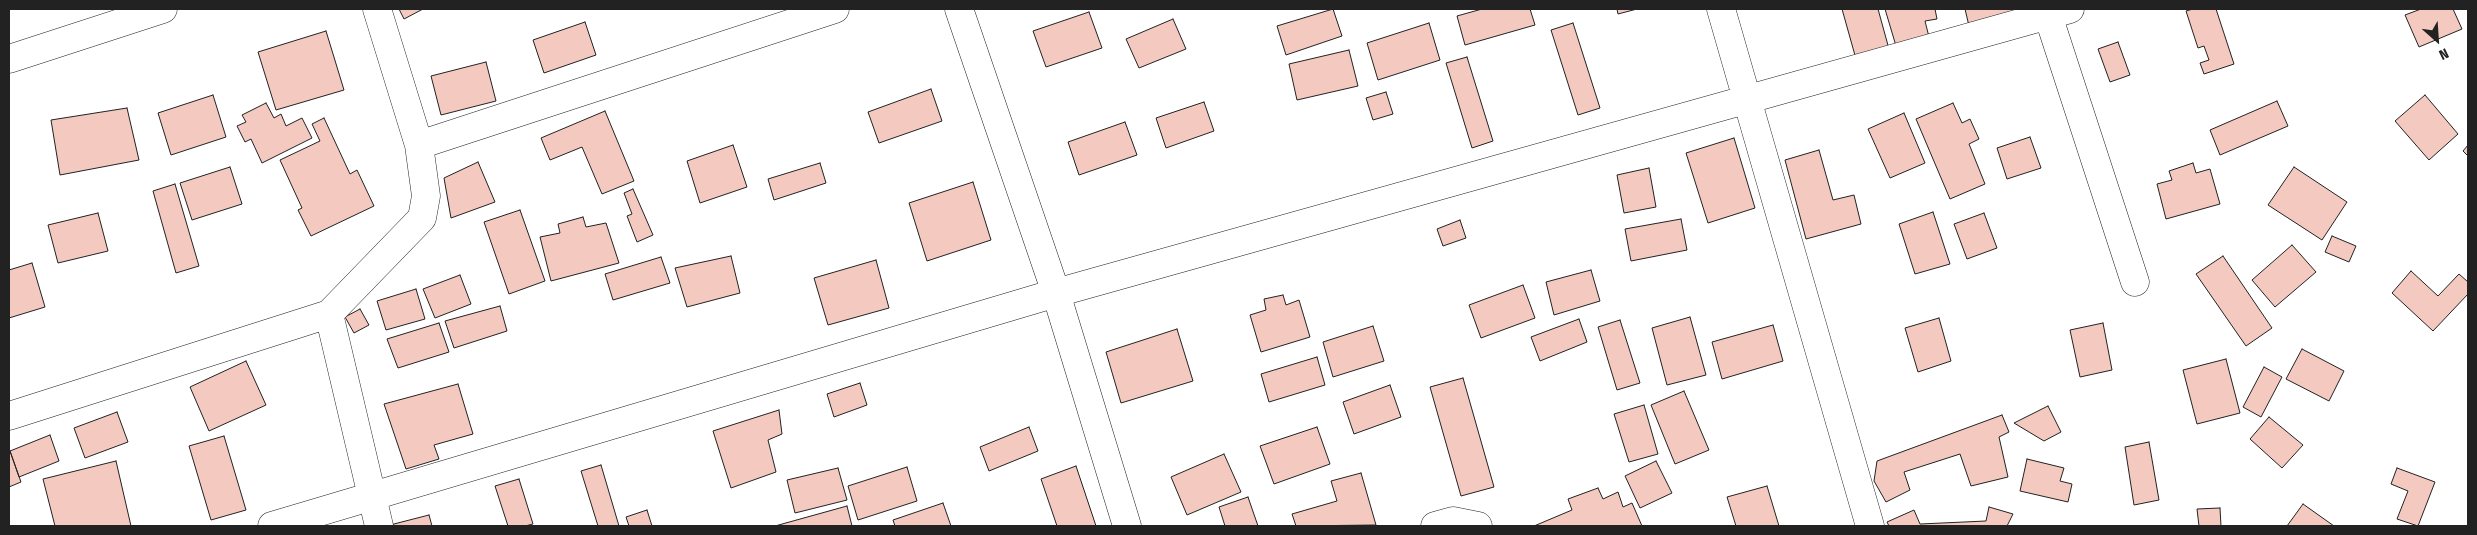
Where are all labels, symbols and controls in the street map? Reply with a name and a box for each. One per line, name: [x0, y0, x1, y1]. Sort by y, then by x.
north arrow: [2412, 15, 2462, 65]
text: N: [2436, 44, 2451, 63]

